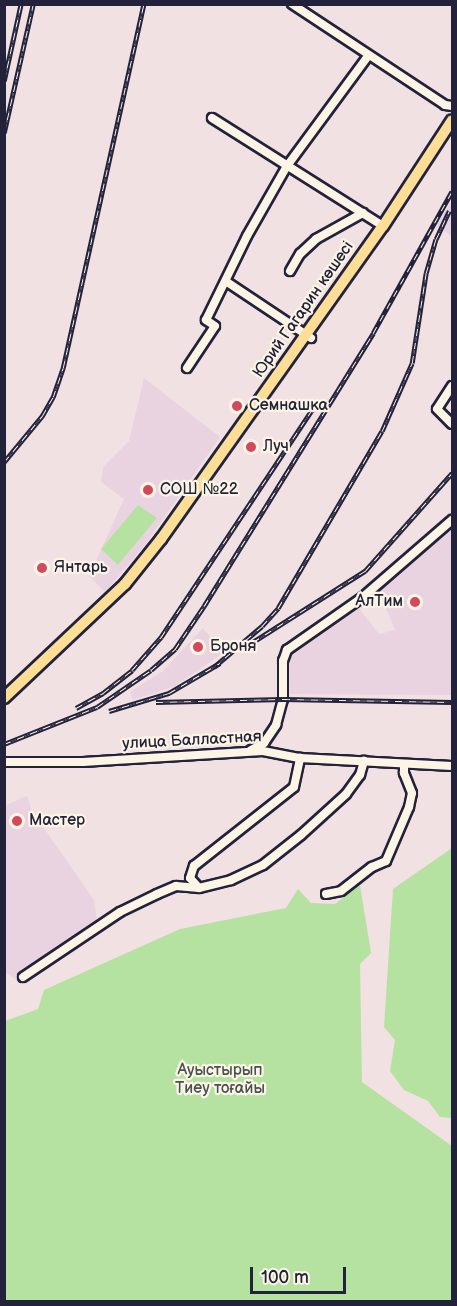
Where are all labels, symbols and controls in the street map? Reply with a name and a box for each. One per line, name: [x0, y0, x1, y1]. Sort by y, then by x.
street label: Юрий Гагарин көшесі: [250, 238, 358, 382]
place label: Семнашка: [249, 396, 328, 416]
marker: Семнашка: [230, 399, 244, 413]
place label: Луч: [263, 437, 289, 457]
marker: Луч: [244, 440, 258, 454]
place label: СОШ №22: [160, 480, 238, 500]
marker: СОШ №22: [141, 483, 155, 497]
place label: Янтарь: [54, 558, 108, 578]
marker: Янтарь: [35, 561, 49, 575]
place label: АлТим: [355, 592, 403, 612]
marker: АлТим: [408, 595, 422, 609]
place label: Броня: [210, 637, 256, 657]
marker: Броня: [191, 640, 205, 654]
street label: улица Балластная: [122, 728, 262, 754]
place label: Мастер: [29, 811, 85, 831]
marker: Мастер: [10, 814, 24, 828]
park label: Ауыстырып Тиеу тоғайы: [175, 1061, 265, 1099]
scale bar: [253, 1255, 349, 1293]
text: 100 m: [261, 1267, 309, 1288]

